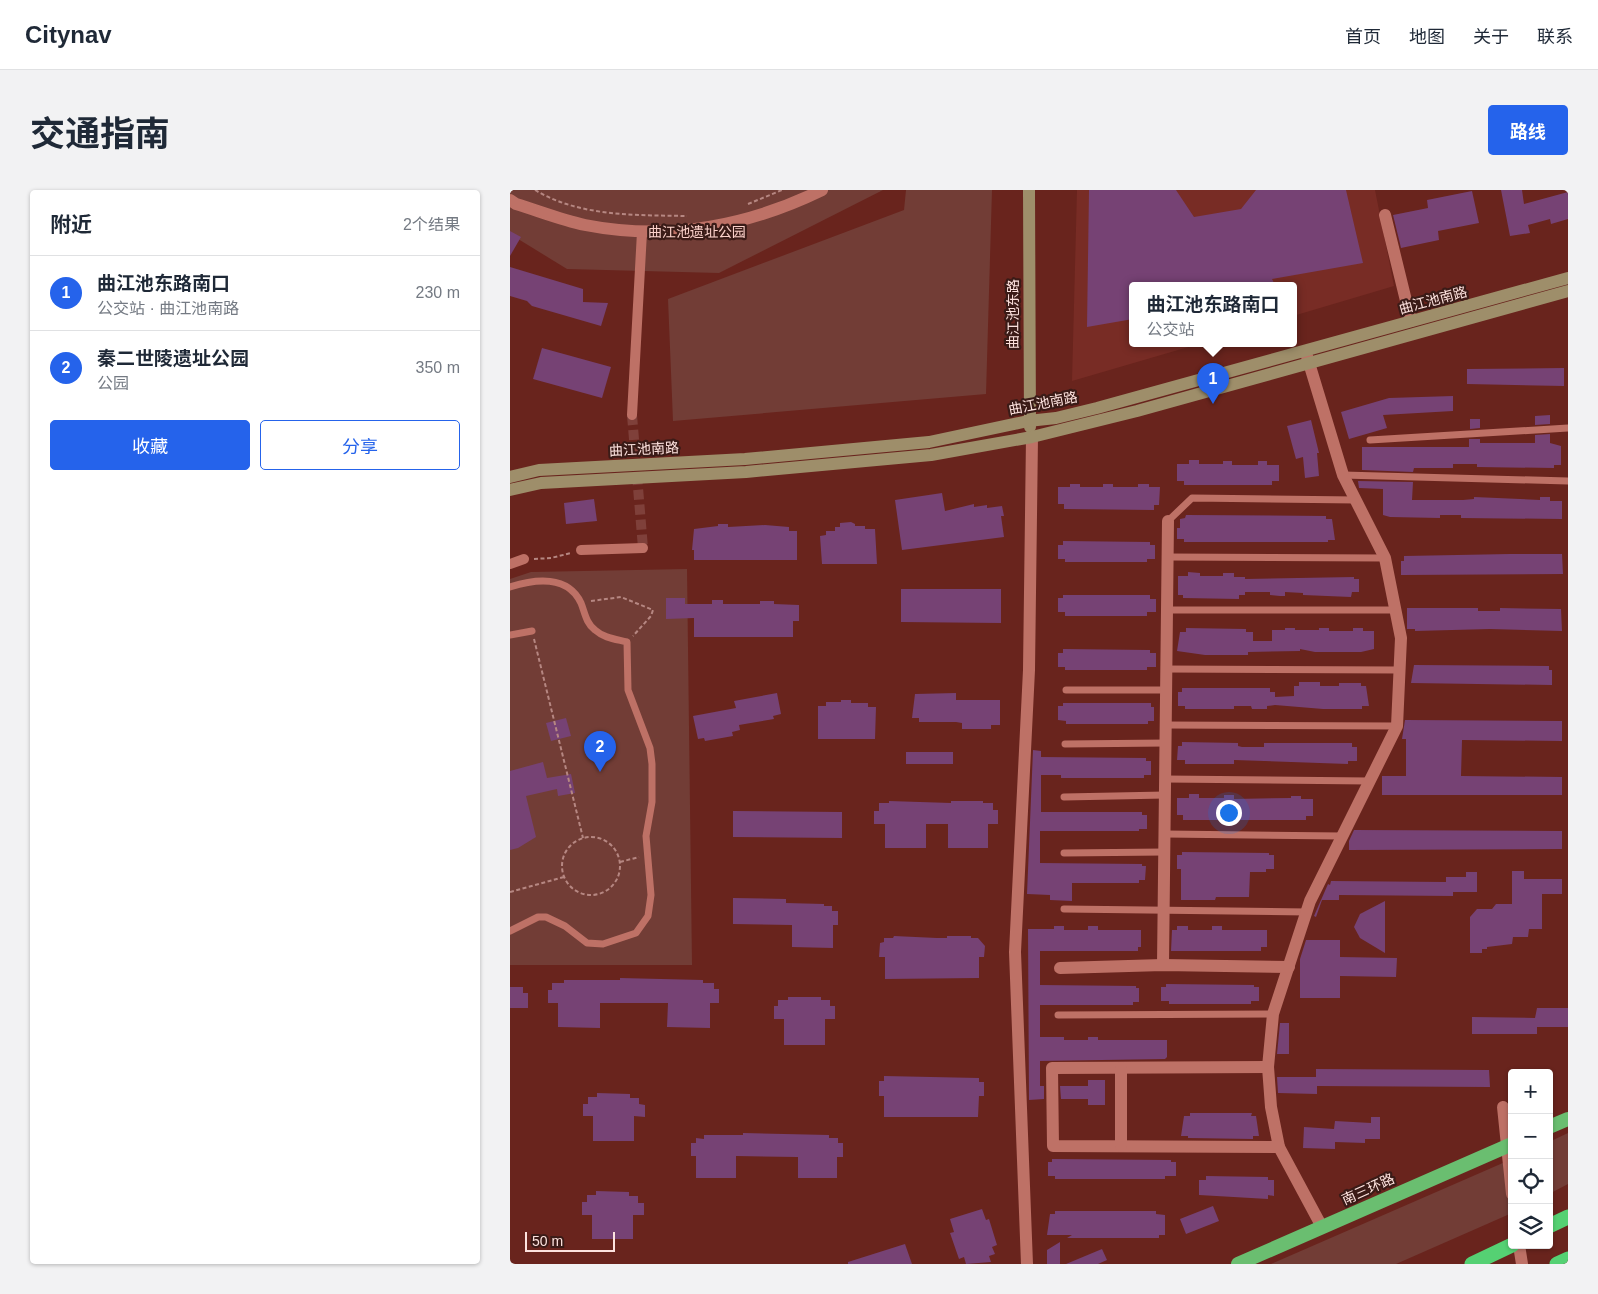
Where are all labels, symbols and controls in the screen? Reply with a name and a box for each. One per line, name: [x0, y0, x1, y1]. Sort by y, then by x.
text: Citynav: [25, 21, 112, 48]
text: 首页: [1345, 27, 1381, 47]
text: 地图: [1409, 27, 1445, 47]
text: 关于: [1473, 27, 1509, 47]
text: 联系: [1537, 27, 1573, 47]
button: 路线: [1488, 105, 1568, 155]
text: 交通指南: [30, 114, 170, 153]
text: 附近: [50, 213, 92, 236]
text: 2个结果: [403, 216, 460, 233]
park label: 曲江池遗址公园: [648, 224, 746, 240]
text: 曲江池东路南口: [97, 273, 230, 294]
street label: 曲江池东路: [1005, 279, 1021, 349]
popup: [1129, 282, 1297, 347]
street label: 曲江池南路: [1397, 283, 1469, 317]
text: 1: [62, 284, 70, 301]
text: 230 m: [416, 284, 460, 301]
text: 曲江池东路南口: [1146, 294, 1280, 315]
text: 公交站 · 曲江池南路: [97, 300, 239, 317]
text: 公交站: [1146, 321, 1195, 338]
text: 秦二世陵遗址公园: [97, 348, 249, 369]
text: 2: [62, 359, 70, 376]
text: 350 m: [416, 359, 460, 376]
pin: 1: [1197, 363, 1229, 404]
text: 公园: [97, 375, 129, 392]
street label: 曲江池南路: [1007, 388, 1079, 418]
button: 收藏: [50, 420, 250, 470]
button: 分享: [260, 420, 460, 470]
street label: 曲江池南路: [609, 439, 679, 459]
pin: 2: [584, 731, 616, 772]
your location: [1216, 800, 1242, 826]
map controls: [1508, 1069, 1553, 1249]
button: +: [1508, 1069, 1553, 1114]
button: −: [1508, 1114, 1553, 1159]
button: locate: [1508, 1159, 1553, 1204]
street label: 南三环路: [1339, 1170, 1397, 1208]
button: layers: [1508, 1204, 1553, 1249]
scale bar: [525, 1229, 615, 1252]
text: 50 m: [532, 1233, 563, 1249]

